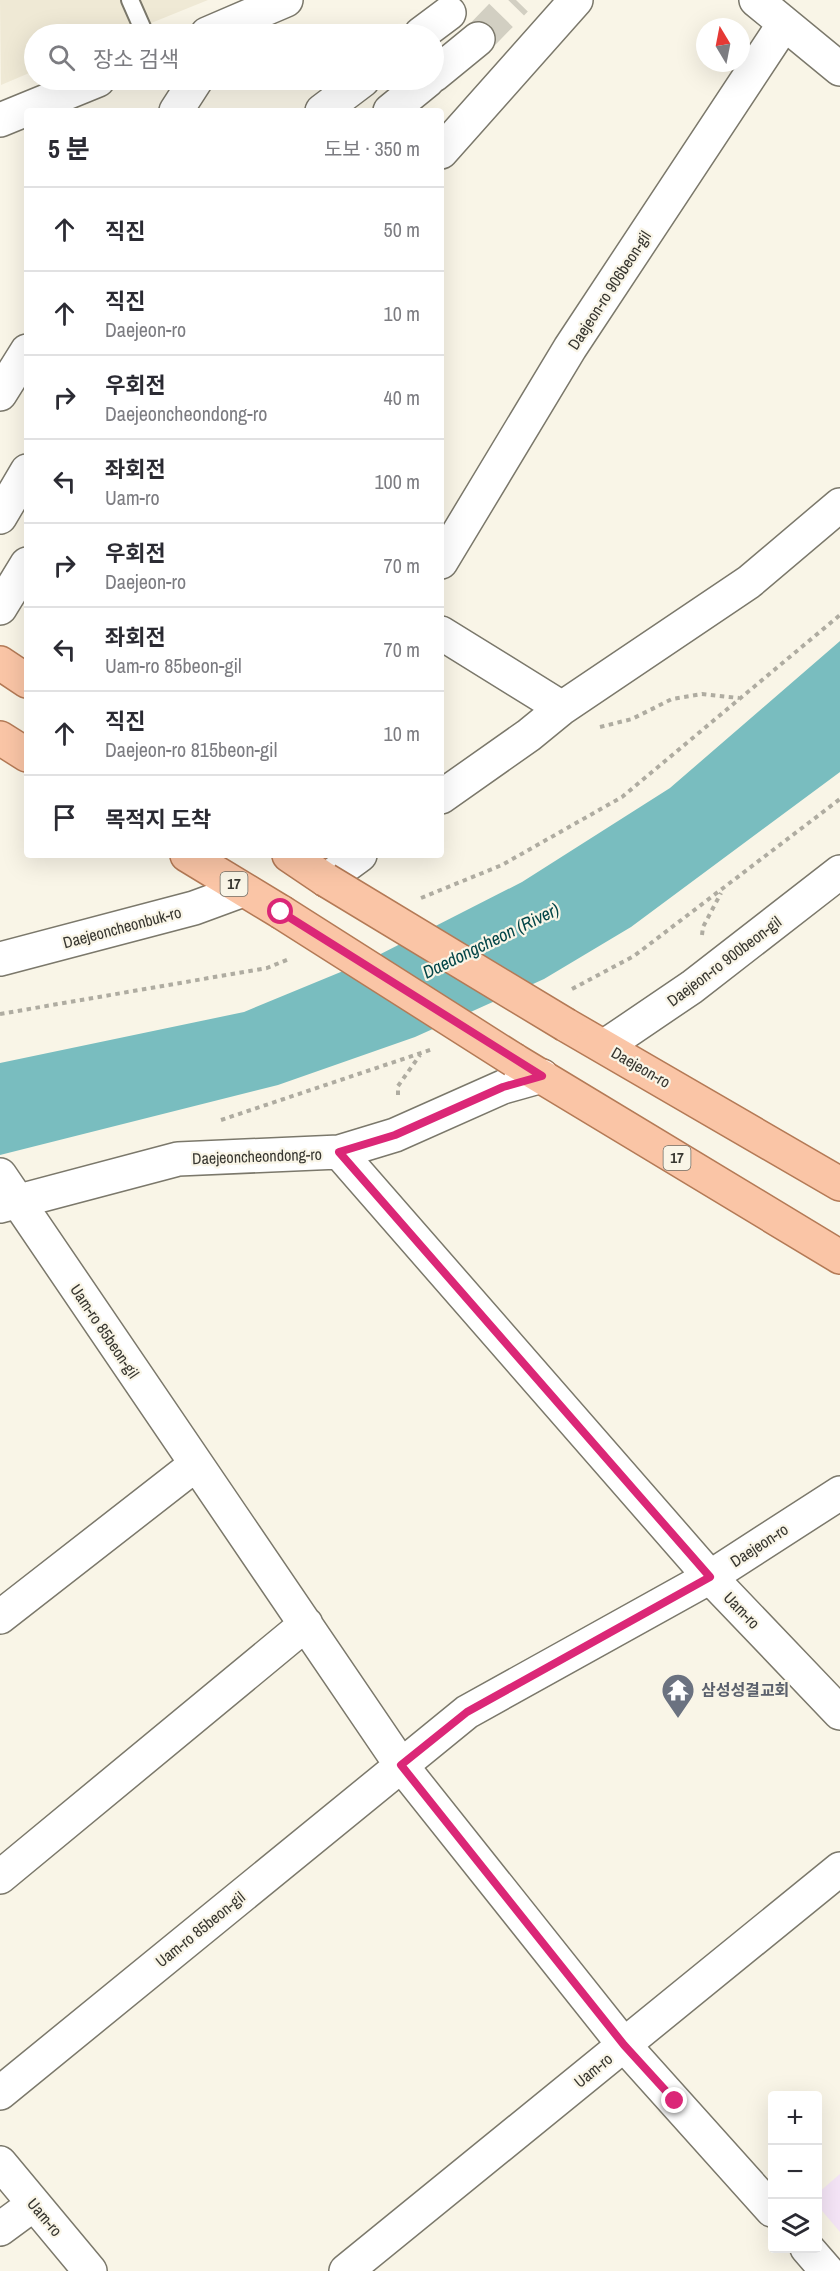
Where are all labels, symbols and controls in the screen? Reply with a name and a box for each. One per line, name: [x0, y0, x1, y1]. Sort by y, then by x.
north arrow: [696, 18, 750, 72]
search box: [24, 24, 444, 90]
icon: search: [45, 41, 78, 74]
text: 장소 검색: [93, 44, 179, 74]
text: 5 분: [48, 131, 90, 166]
text: 도보 · 350 m: [324, 135, 420, 162]
icon: ahead: [48, 213, 81, 246]
text: 직진: [105, 216, 145, 246]
text: 50 m: [384, 216, 420, 243]
street label: Daejeon-ro 906beon-gil: [562, 226, 656, 354]
text: 직진: [105, 286, 145, 316]
icon: ahead: [48, 297, 81, 330]
text: 10 m: [384, 300, 420, 327]
text: Daejeon-ro: [105, 316, 186, 343]
text: 우회전: [105, 370, 166, 400]
icon: right: [48, 381, 81, 414]
text: 40 m: [384, 384, 420, 411]
text: Daejeoncheondong-ro: [105, 400, 267, 427]
text: 좌회전: [105, 454, 166, 484]
icon: left: [48, 465, 81, 498]
text: 100 m: [374, 468, 420, 495]
text: Uam-ro: [105, 484, 160, 511]
text: 우회전: [105, 538, 166, 568]
icon: right: [48, 549, 81, 582]
text: 70 m: [384, 552, 420, 579]
text: Daejeon-ro: [105, 568, 186, 595]
text: 좌회전: [105, 622, 166, 652]
icon: left: [48, 633, 81, 666]
text: 70 m: [384, 636, 420, 663]
text: Uam-ro 85beon-gil: [105, 652, 242, 679]
text: 직진: [105, 706, 145, 736]
icon: ahead: [48, 717, 81, 750]
text: 10 m: [384, 720, 420, 747]
text: Daejeon-ro 815beon-gil: [105, 736, 277, 763]
icon: arrive: [48, 801, 81, 834]
text: 목적지 도착: [105, 804, 211, 834]
road number: 17: [220, 872, 248, 896]
water label: Daedongcheon (River): [418, 897, 563, 985]
route start: [267, 898, 293, 924]
street label: Daejeoncheonbuk-ro: [60, 901, 184, 953]
street label: Daejeon-ro 900beon-gil: [662, 911, 786, 1011]
street label: Daejeon-ro: [607, 1041, 675, 1093]
street label: Daejeoncheondong-ro: [192, 1143, 322, 1169]
road number: 17: [664, 1146, 690, 1170]
street label: Uam-ro 85beon-gil: [65, 1280, 145, 1383]
street label: Daejeon-ro: [726, 1518, 792, 1572]
street label: Uam-ro: [719, 1587, 765, 1633]
temple icon: 삼성성결교회: [660, 1672, 696, 1719]
place label: 삼성성결교회: [701, 1679, 789, 1701]
street label: Uam-ro 85beon-gil: [151, 1886, 249, 1972]
street label: Uam-ro: [569, 2048, 617, 2092]
route end: [661, 2087, 687, 2113]
map controls: [768, 2091, 822, 2253]
button: +: [768, 2091, 822, 2145]
button: −: [768, 2145, 822, 2199]
street label: Uam-ro: [23, 2193, 67, 2241]
button: layers: [768, 2199, 822, 2253]

